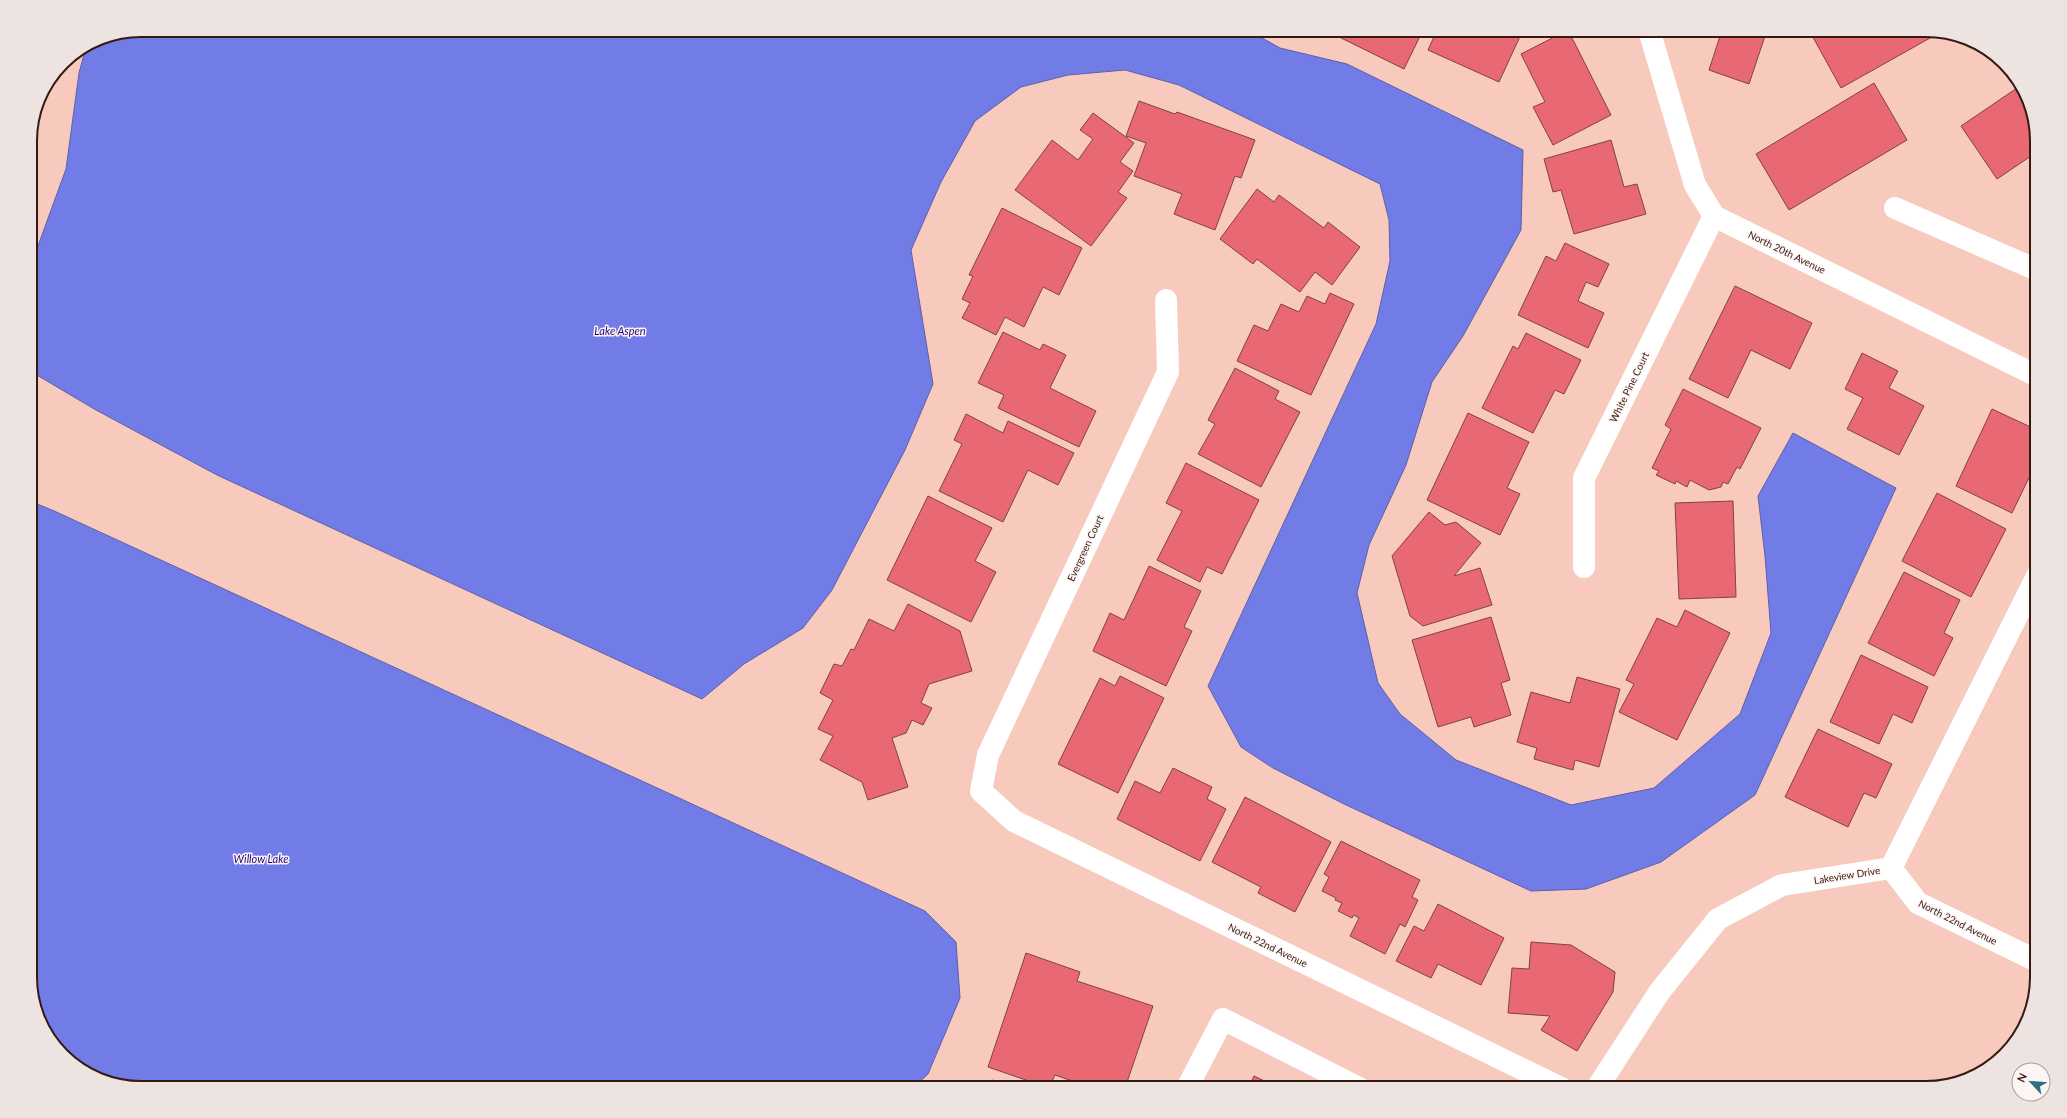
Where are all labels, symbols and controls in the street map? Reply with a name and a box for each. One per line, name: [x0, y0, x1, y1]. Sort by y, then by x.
street label: North 20th Avenue: [1746, 228, 1828, 276]
water label: Lake Aspen: [594, 324, 646, 337]
street label: White Pine Court: [1607, 350, 1651, 424]
street label: Evergreen Court: [1064, 513, 1106, 583]
water label: Willow Lake: [234, 852, 288, 865]
street label: Lakeview Drive: [1813, 864, 1881, 886]
street label: North 22nd Avenue: [1917, 897, 1999, 947]
street label: North 22nd Avenue: [1226, 921, 1310, 969]
north arrow: [2011, 1062, 2051, 1102]
text: N: [2014, 1071, 2029, 1084]

